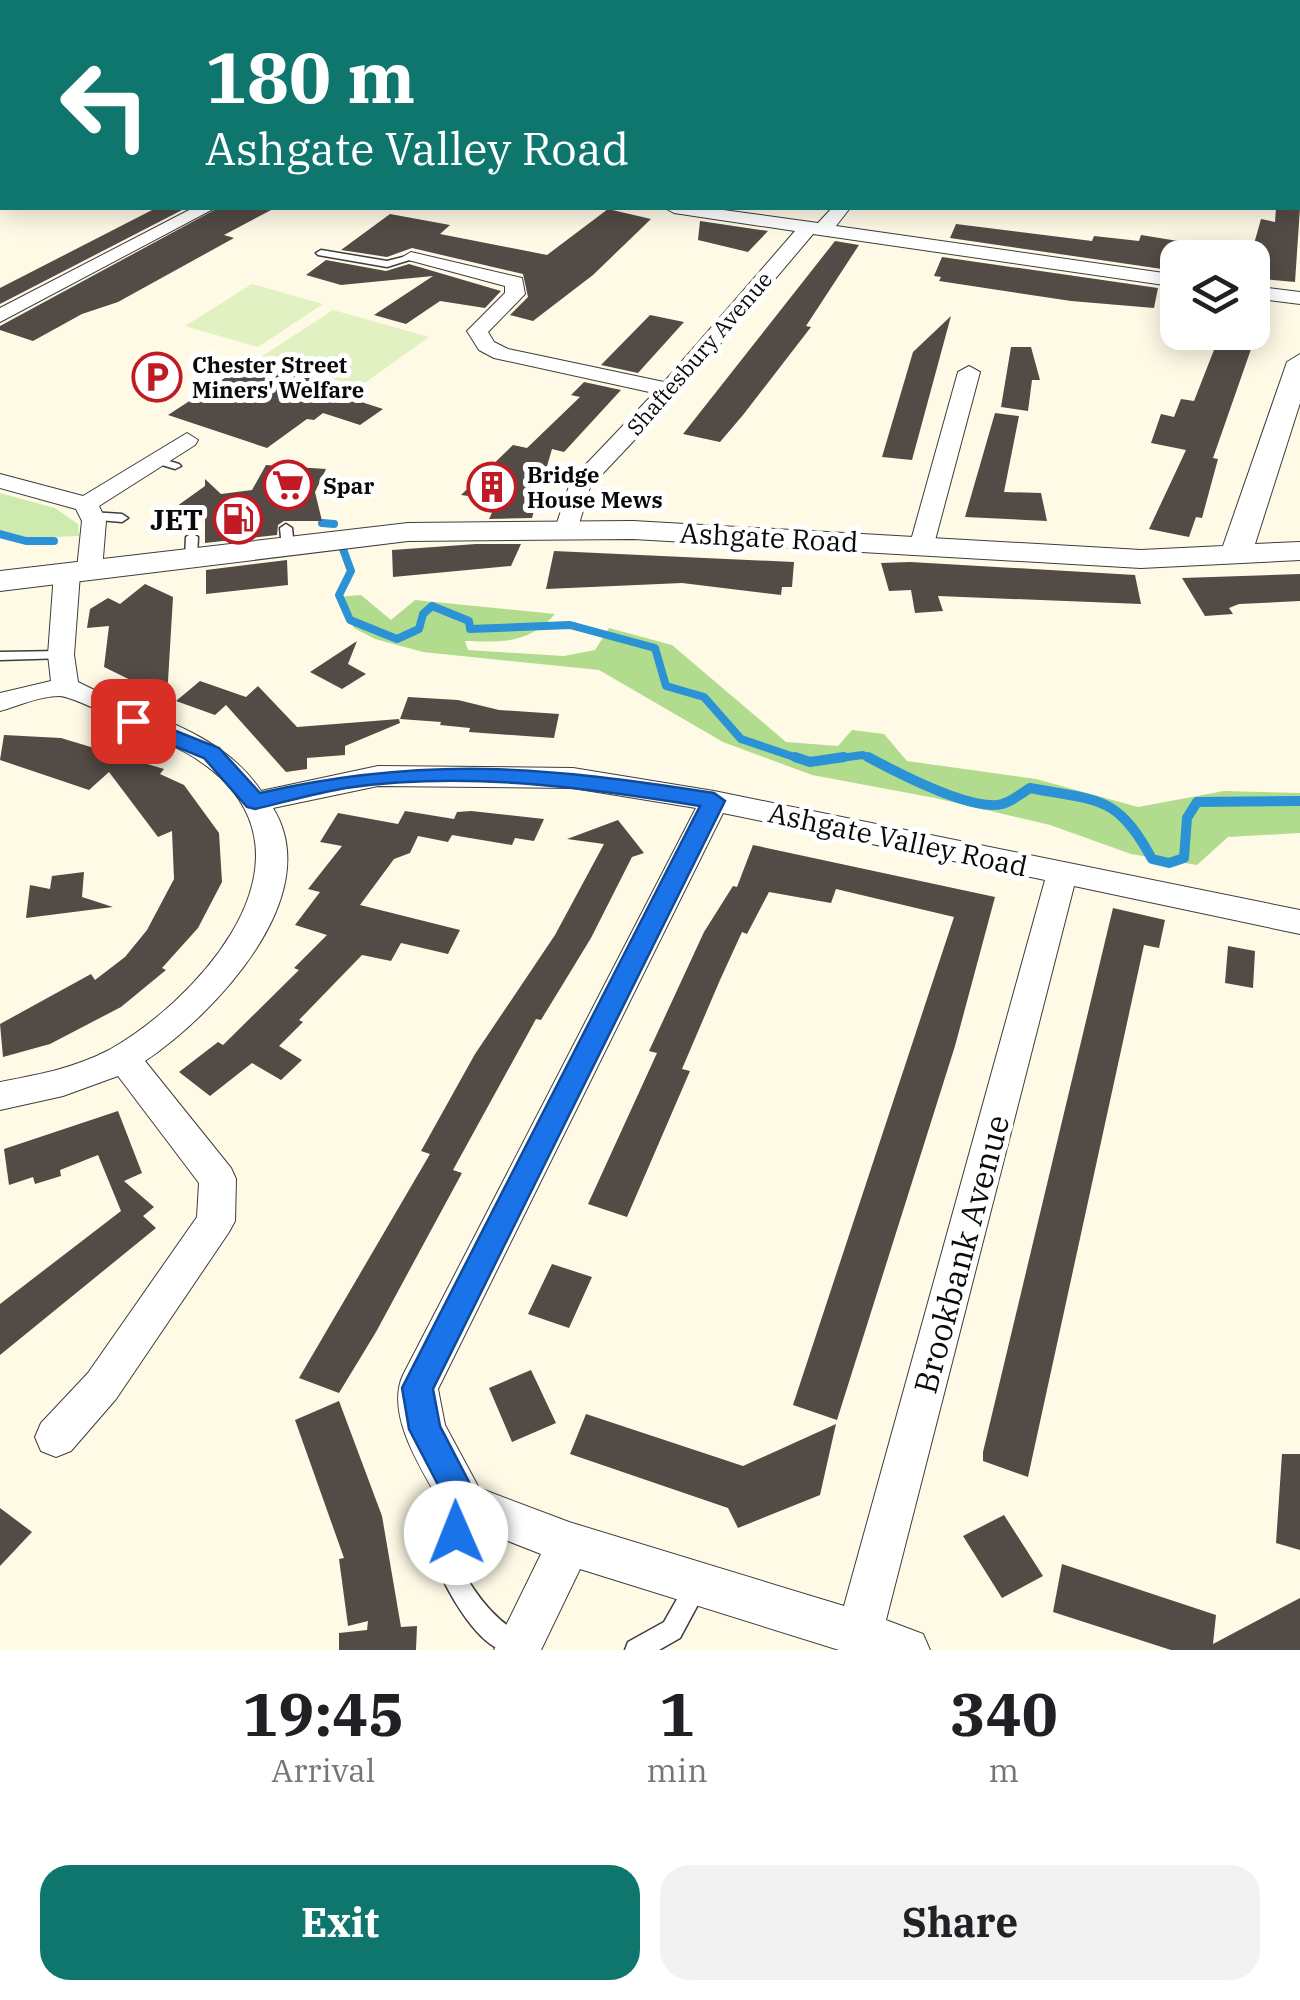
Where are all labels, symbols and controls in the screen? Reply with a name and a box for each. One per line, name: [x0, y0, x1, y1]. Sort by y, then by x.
text: 180 m: [205, 31, 415, 122]
icon: left: [40, 40, 170, 170]
text: Ashgate Valley Road: [205, 119, 629, 177]
map controls: [1160, 240, 1270, 350]
button: layers: [1160, 240, 1270, 350]
street label: Shaftesbury Avenue: [620, 265, 778, 441]
place label: Chester Street Miners' Welfare: [192, 350, 364, 404]
parking icon: Chester Street Miners' Welfare: [131, 351, 183, 403]
supermarket icon: Spar: [262, 459, 314, 511]
place label: Bridge House Mews: [527, 460, 663, 514]
building icon: Bridge House Mews: [466, 461, 518, 513]
place label: Spar: [323, 471, 374, 500]
fuel station icon: JET: [212, 493, 264, 545]
place label: JET: [150, 501, 203, 538]
street label: Ashgate Road: [679, 514, 859, 560]
pin: [91, 679, 176, 764]
icon: arrive: [106, 694, 161, 749]
street label: Ashgate Valley Road: [765, 793, 1031, 885]
street label: Brookbank Avenue: [904, 1110, 1018, 1398]
position arrow: [404, 1481, 508, 1585]
text: 19:45: [242, 1674, 404, 1753]
text: 1: [659, 1674, 695, 1753]
text: 340: [950, 1674, 1058, 1753]
text: Arrival: [271, 1749, 375, 1791]
text: min: [647, 1749, 708, 1791]
text: m: [989, 1749, 1019, 1791]
button: Exit: [40, 1865, 640, 1980]
button: Share: [660, 1865, 1260, 1980]

